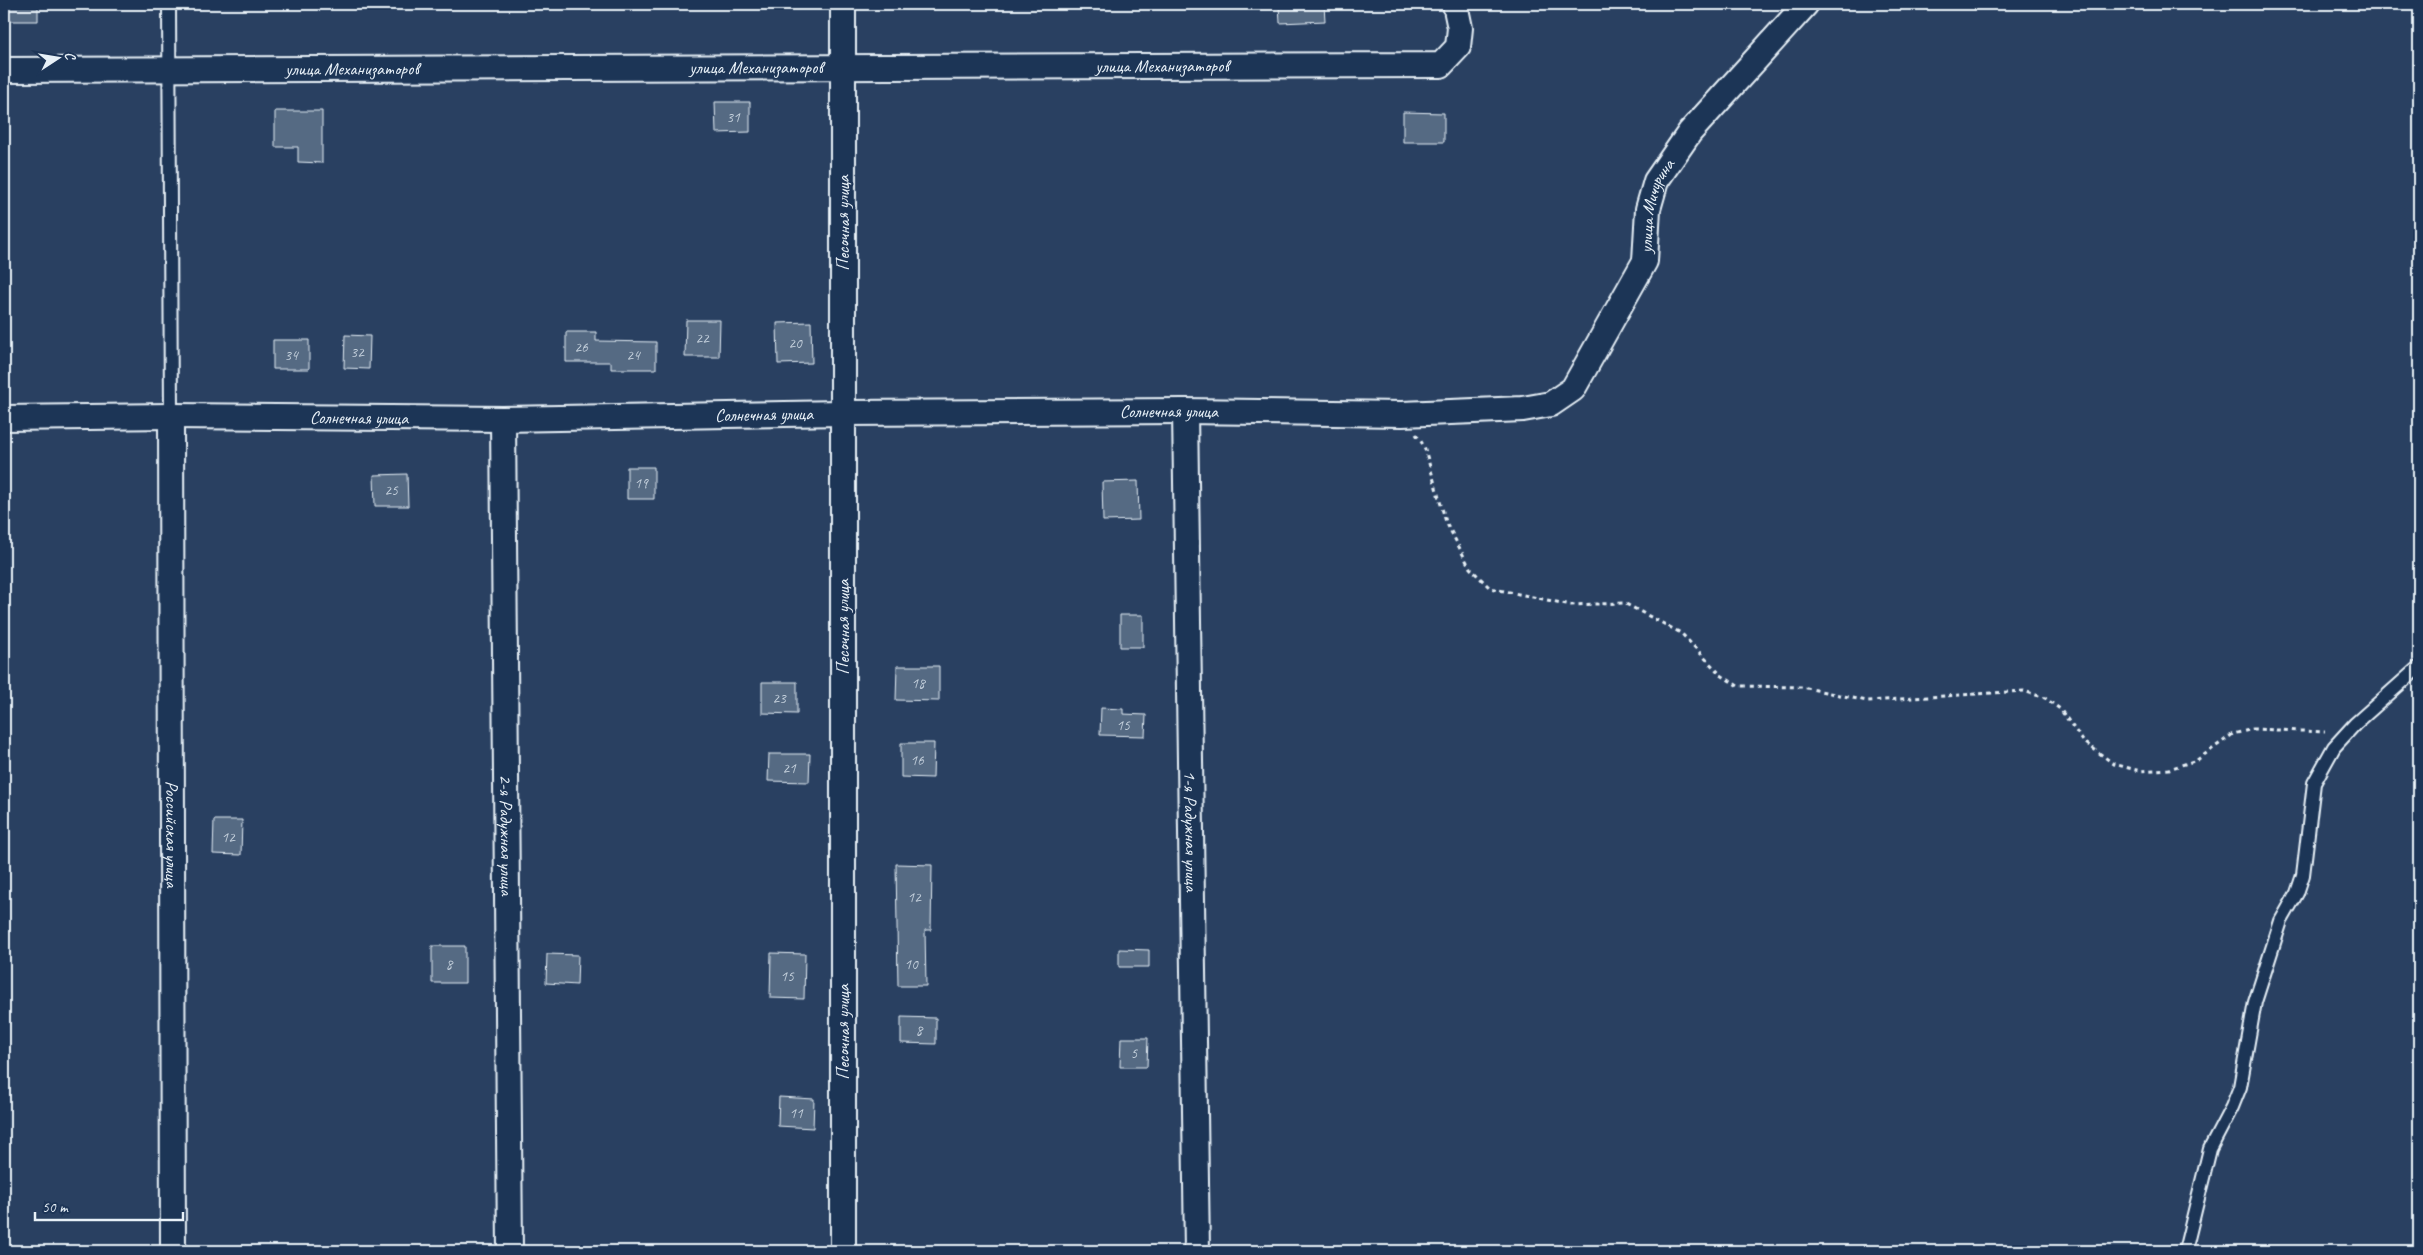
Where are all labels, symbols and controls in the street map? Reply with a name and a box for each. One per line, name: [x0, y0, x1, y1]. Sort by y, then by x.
north arrow: [32, 32, 82, 82]
text: С: [61, 50, 80, 63]
street label: улица Механизаторов: [1094, 55, 1231, 78]
street label: улица Механизаторов: [688, 56, 825, 79]
street label: улица Механизаторов: [284, 58, 421, 81]
house number: 31: [726, 108, 741, 127]
street label: улица Мичурина: [1634, 154, 1680, 255]
street label: Песочная улица: [832, 174, 854, 271]
house number: 22: [695, 329, 710, 348]
house number: 20: [788, 334, 803, 353]
house number: 26: [574, 338, 589, 357]
house number: 32: [350, 343, 365, 362]
house number: 34: [284, 346, 299, 365]
house number: 24: [626, 346, 641, 365]
street label: Солнечная улица: [1120, 400, 1219, 422]
street label: Солнечная улица: [715, 402, 814, 426]
street label: Солнечная улица: [310, 406, 409, 429]
house number: 19: [634, 474, 649, 493]
house number: 25: [384, 481, 399, 500]
street label: Песочная улица: [832, 578, 854, 675]
house number: 18: [911, 674, 926, 693]
house number: 23: [772, 689, 787, 708]
house number: 15: [1116, 716, 1131, 735]
house number: 16: [910, 751, 925, 770]
house number: 21: [782, 759, 797, 778]
street label: 1-я Радужная улица: [1179, 770, 1203, 893]
street label: 2-я Радужная улица: [495, 774, 518, 897]
street label: Российская улица: [161, 781, 183, 889]
house number: 12: [221, 828, 236, 847]
house number: 12: [907, 888, 922, 907]
house number: 8: [446, 955, 454, 974]
house number: 10: [904, 955, 919, 974]
house number: 15: [780, 967, 795, 986]
street label: Песочная улица: [832, 983, 854, 1080]
house number: 8: [916, 1021, 924, 1040]
house number: 5: [1131, 1044, 1139, 1063]
house number: 11: [789, 1104, 804, 1123]
scale bar: [35, 1190, 182, 1222]
text: 50 m: [42, 1198, 69, 1217]

